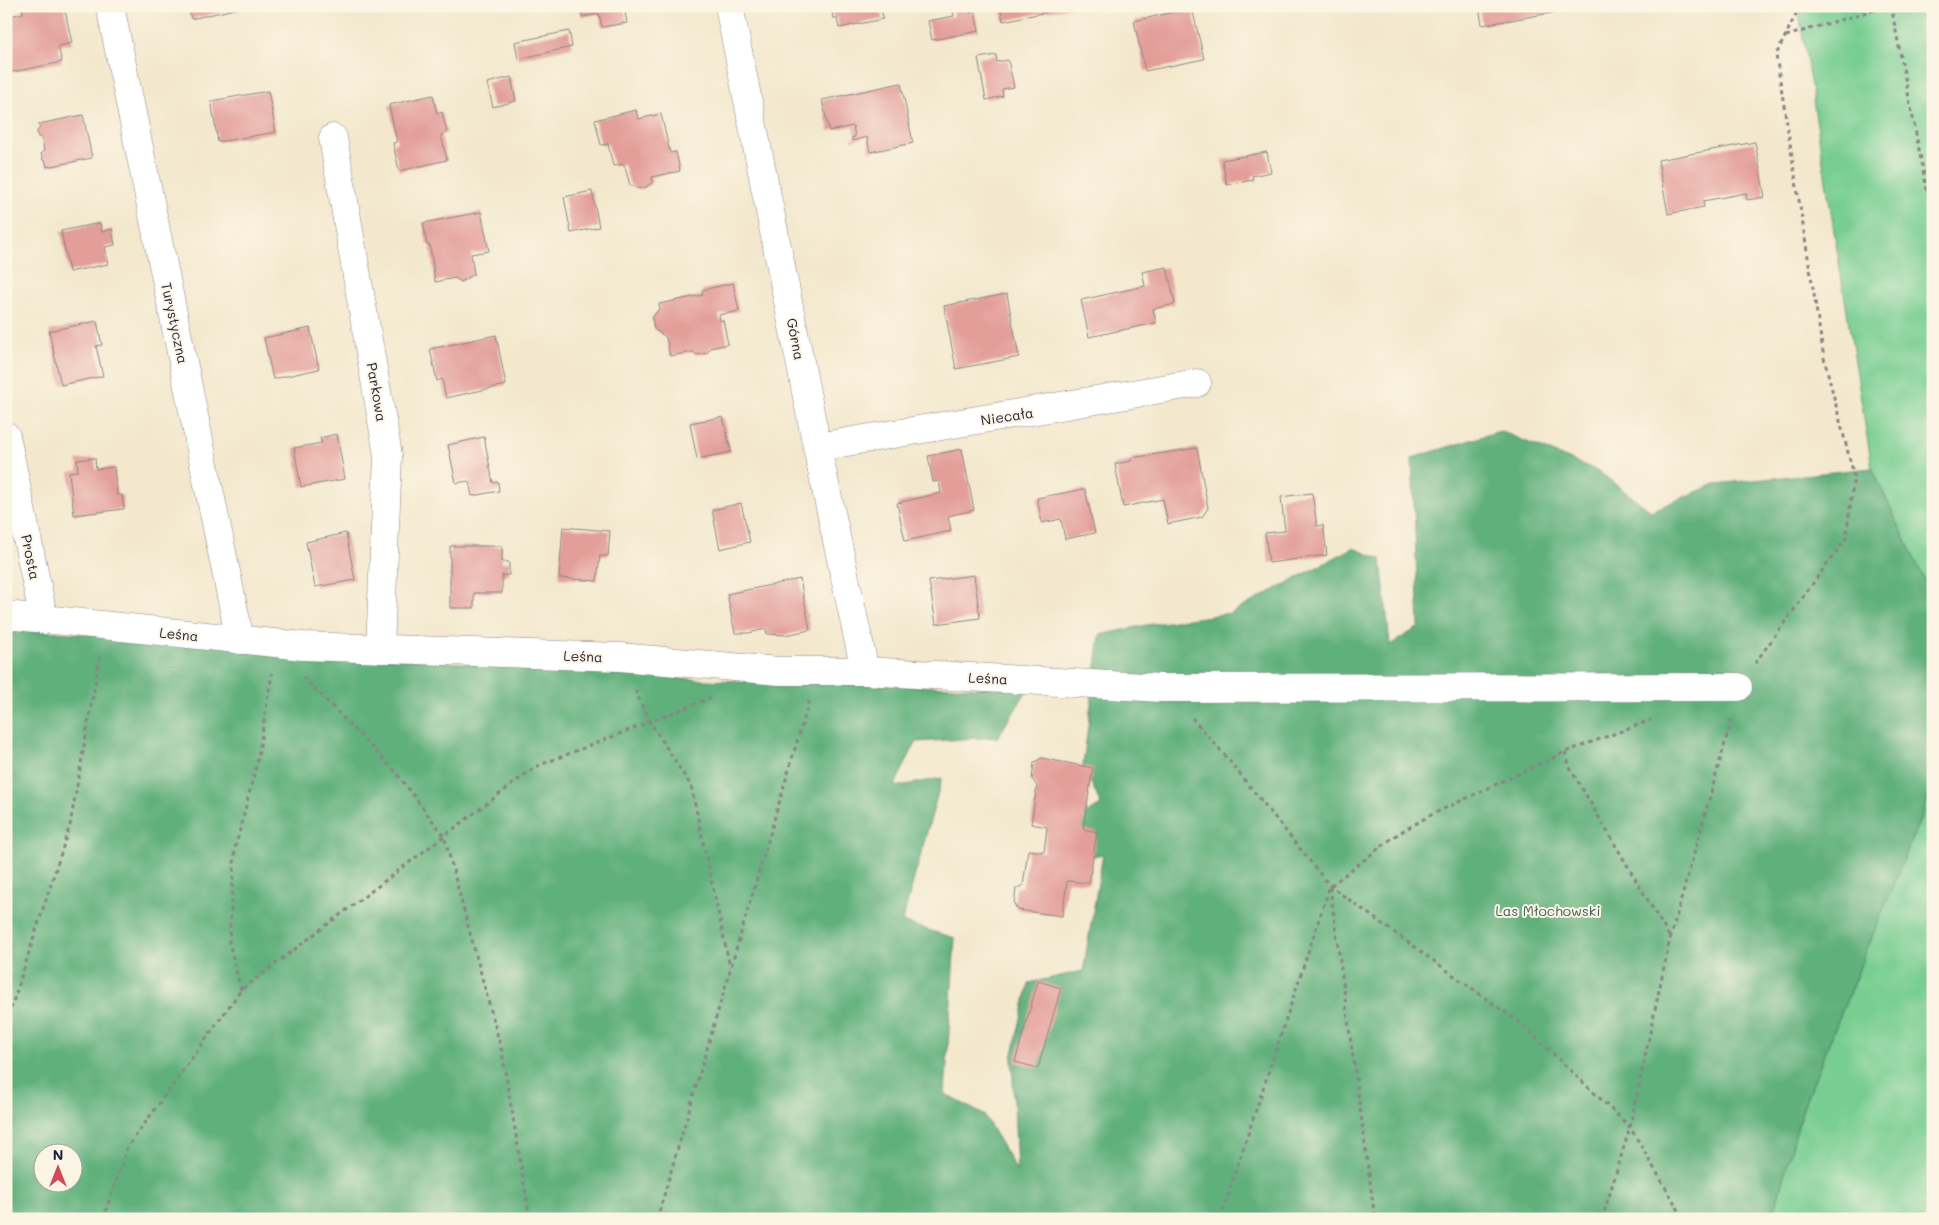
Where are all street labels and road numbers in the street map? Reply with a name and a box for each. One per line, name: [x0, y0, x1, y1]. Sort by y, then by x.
street label: Turystyczna: [157, 281, 193, 365]
street label: Górna: [783, 316, 809, 362]
street label: Parkowa: [362, 361, 392, 423]
street label: Niecała: [979, 402, 1035, 430]
street label: Prosta: [17, 533, 45, 581]
street label: Leśna: [158, 622, 200, 646]
street label: Leśna: [563, 646, 603, 666]
street label: Leśna: [968, 667, 1008, 689]

